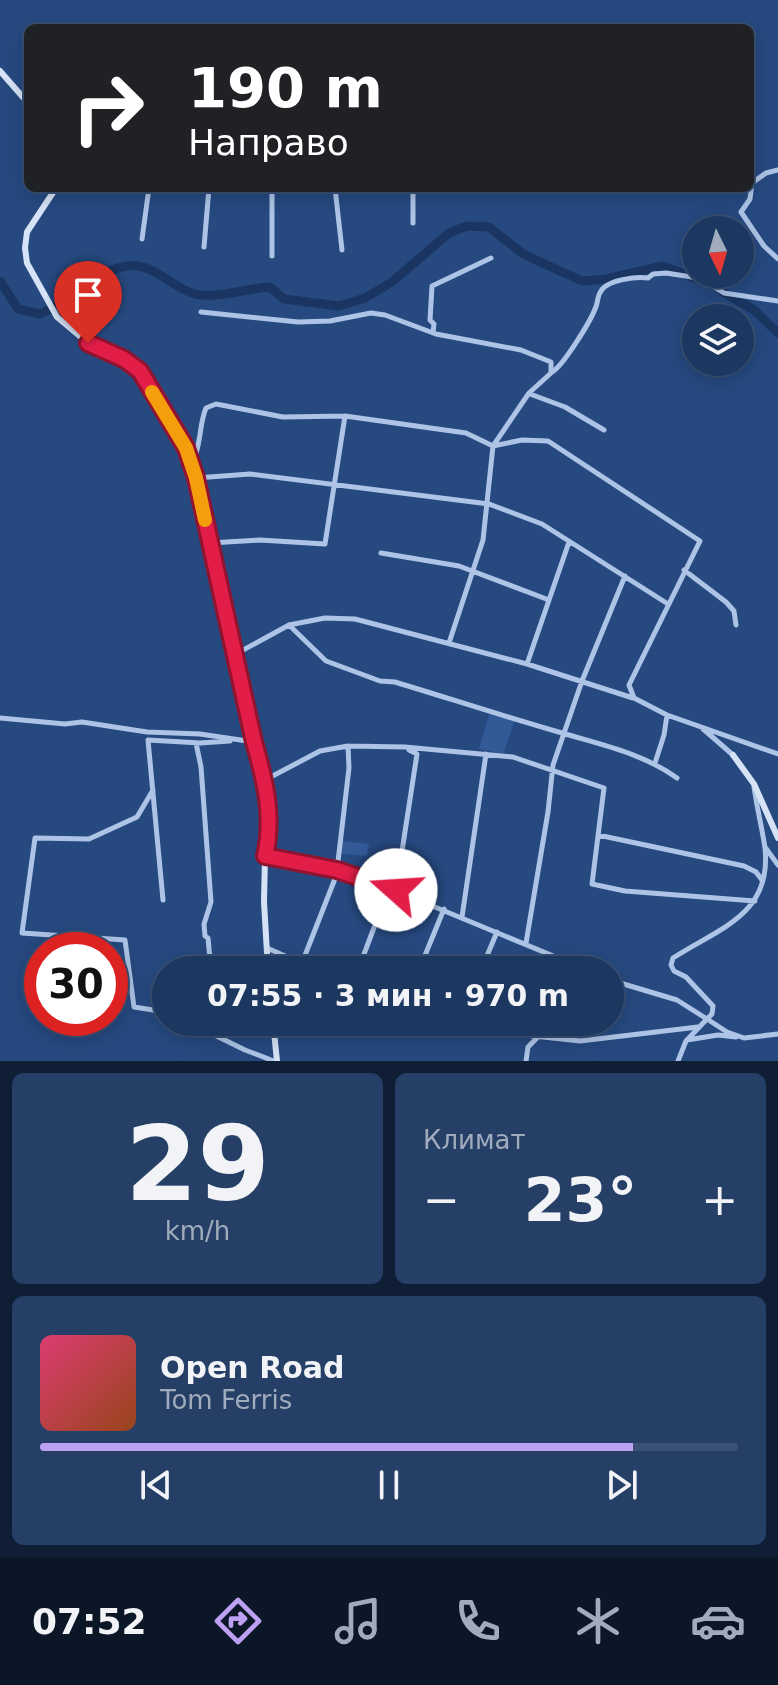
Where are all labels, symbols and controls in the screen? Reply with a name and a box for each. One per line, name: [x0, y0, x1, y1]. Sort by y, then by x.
text: 190 m: [188, 55, 383, 120]
icon: right: [56, 56, 160, 160]
text: Направо: [188, 122, 349, 163]
north arrow: [682, 216, 754, 288]
map controls: [682, 216, 754, 376]
pin: [54, 261, 122, 343]
icon: arrive: [66, 273, 110, 317]
button: layers: [682, 304, 754, 376]
position arrow: [354, 848, 438, 932]
speed limit sign: 30: [24, 932, 128, 1036]
text: 07:55 · 3 мин · 970 m: [207, 978, 569, 1013]
text: 29: [125, 1103, 270, 1225]
text: Климат: [423, 1125, 526, 1155]
text: 23°: [524, 1165, 637, 1235]
text: −: [423, 1174, 460, 1225]
text: +: [701, 1174, 738, 1225]
text: km/h: [165, 1216, 230, 1246]
text: Open Road: [160, 1350, 345, 1385]
text: Tom Ferris: [160, 1385, 292, 1415]
icon: previous: [134, 1463, 178, 1507]
icon: pause: [367, 1463, 411, 1507]
icon: next: [600, 1463, 644, 1507]
icon: directions: [210, 1593, 266, 1649]
icon: music: [330, 1593, 386, 1649]
icon: phone: [450, 1593, 506, 1649]
icon: climate: [570, 1593, 626, 1649]
icon: car: [690, 1593, 746, 1649]
text: 07:52: [32, 1601, 147, 1642]

